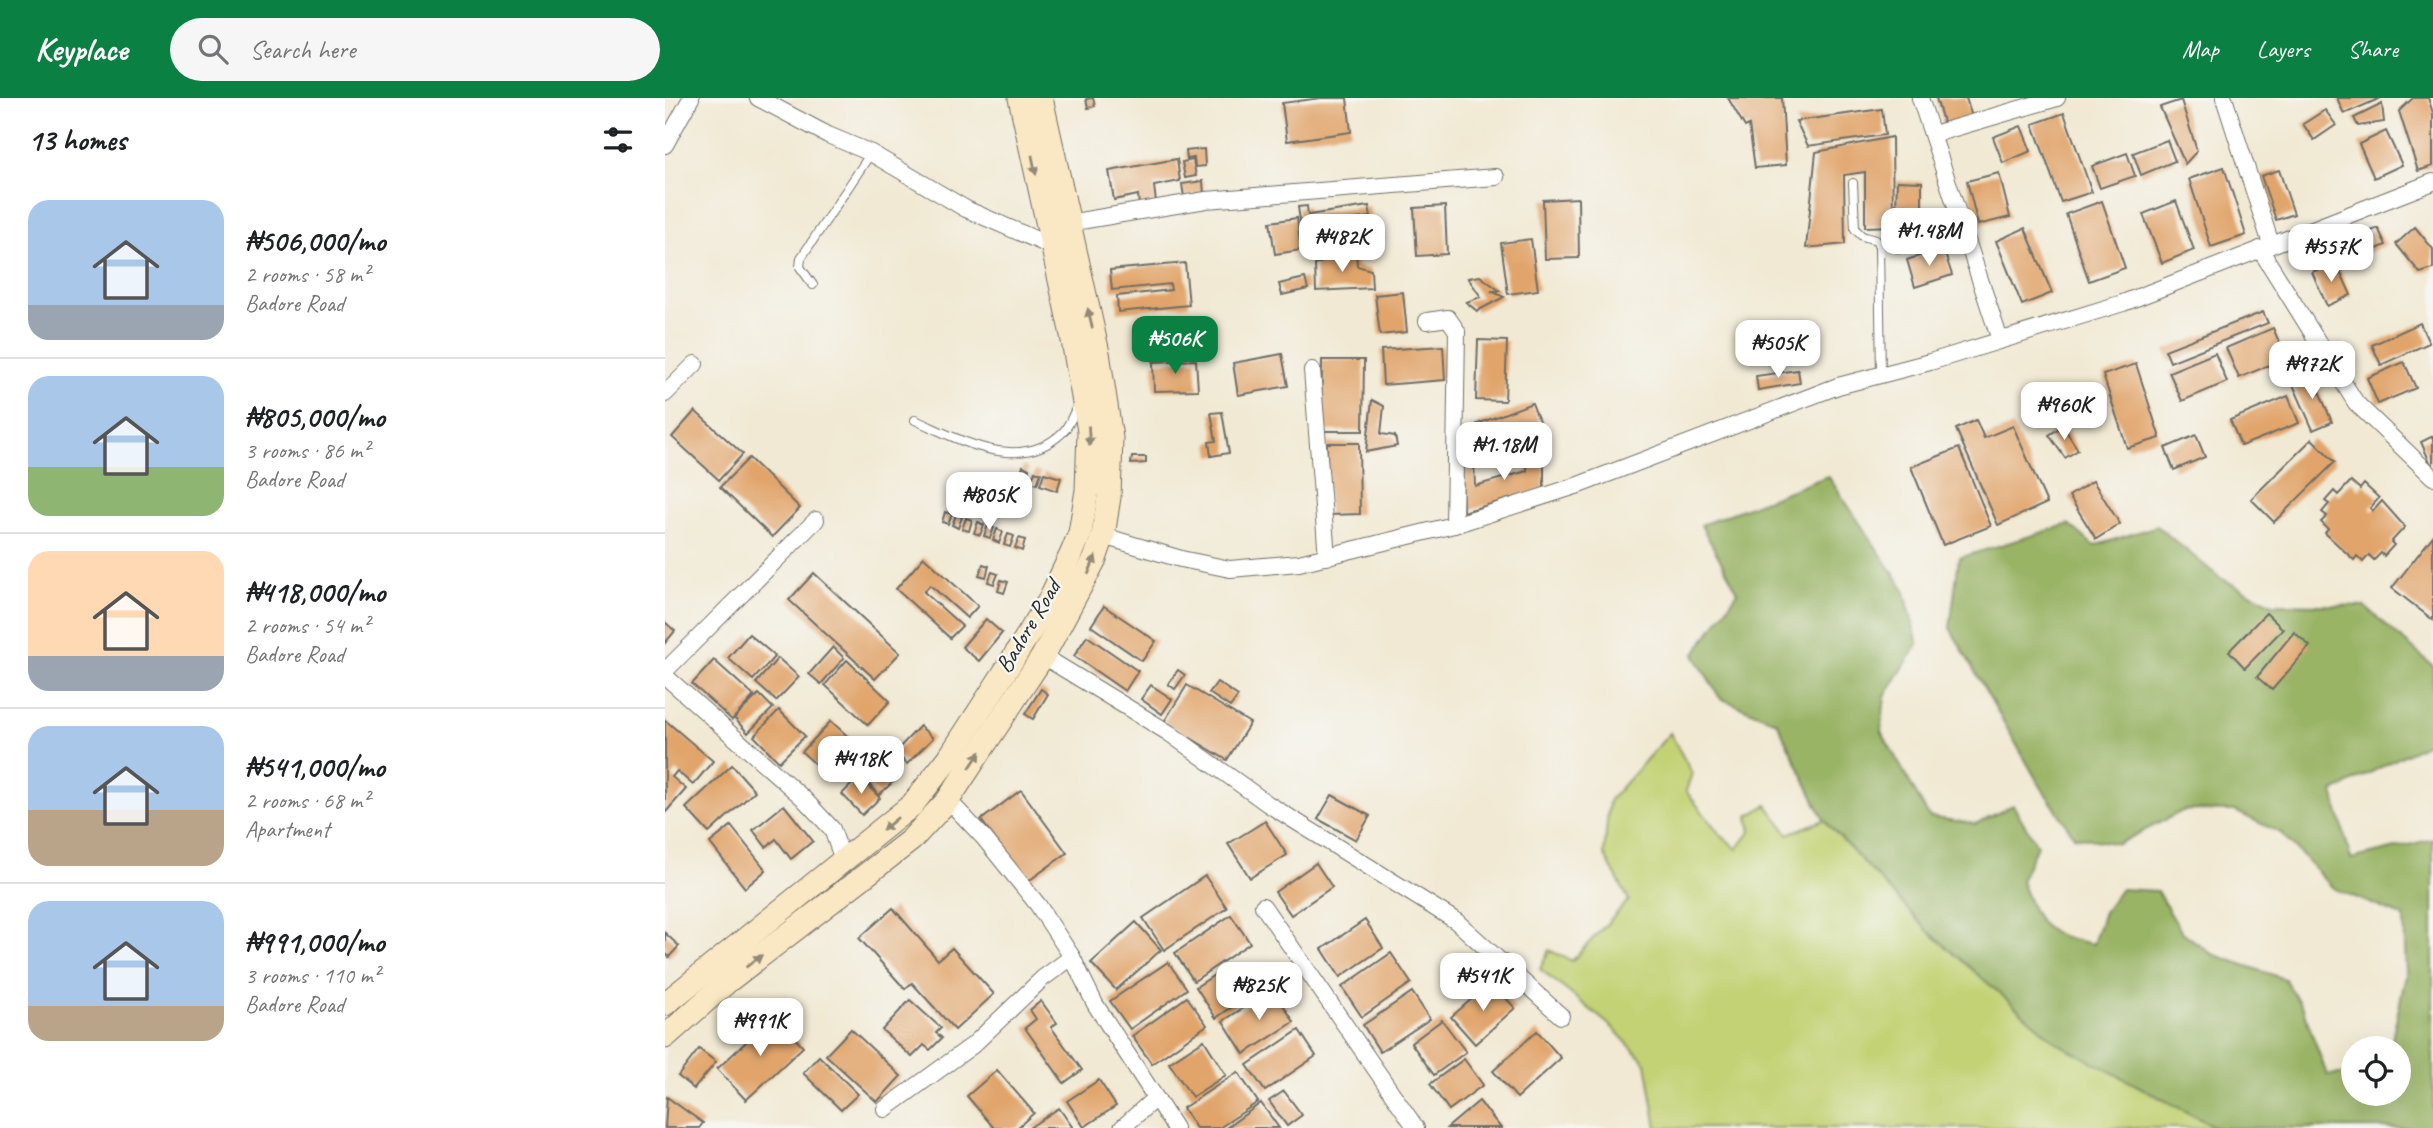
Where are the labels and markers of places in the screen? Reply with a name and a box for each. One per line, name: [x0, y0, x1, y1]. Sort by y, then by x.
pin: ₦1.48M: [1872, 208, 1986, 268]
pin: ₦482K: [1293, 214, 1391, 274]
pin: ₦557K: [2282, 225, 2380, 284]
pin: ₦506K: [1126, 316, 1224, 376]
pin: ₦505K: [1729, 320, 1827, 380]
pin: ₦972K: [2263, 342, 2361, 401]
pin: ₦960K: [2015, 382, 2113, 442]
pin: ₦1.18M: [1447, 422, 1561, 482]
pin: ₦805K: [940, 472, 1038, 532]
pin: ₦418K: [812, 736, 910, 796]
pin: ₦541K: [1434, 954, 1532, 1013]
pin: ₦825K: [1210, 962, 1308, 1022]
pin: ₦991K: [711, 998, 809, 1058]

